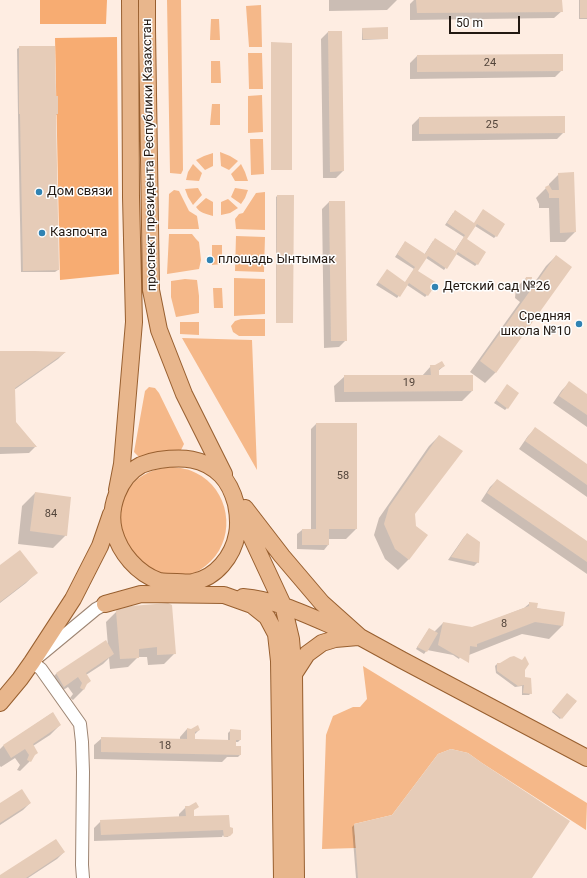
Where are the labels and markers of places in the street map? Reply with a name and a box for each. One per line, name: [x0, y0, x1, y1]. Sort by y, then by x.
place label: Дом связи: [47, 184, 113, 200]
marker: Дом связи: [34, 187, 44, 197]
place label: Казпочта: [50, 225, 107, 241]
marker: Казпочта: [37, 228, 47, 238]
place label: площадь Ынтымак: [218, 252, 335, 268]
marker: площадь Ынтымак: [205, 255, 215, 265]
place label: Детский сад №26: [443, 279, 550, 295]
marker: Детский сад №26: [430, 282, 440, 292]
place label: Средняя школа №10: [500, 309, 571, 340]
marker: Средняя школа №10: [574, 319, 584, 329]

